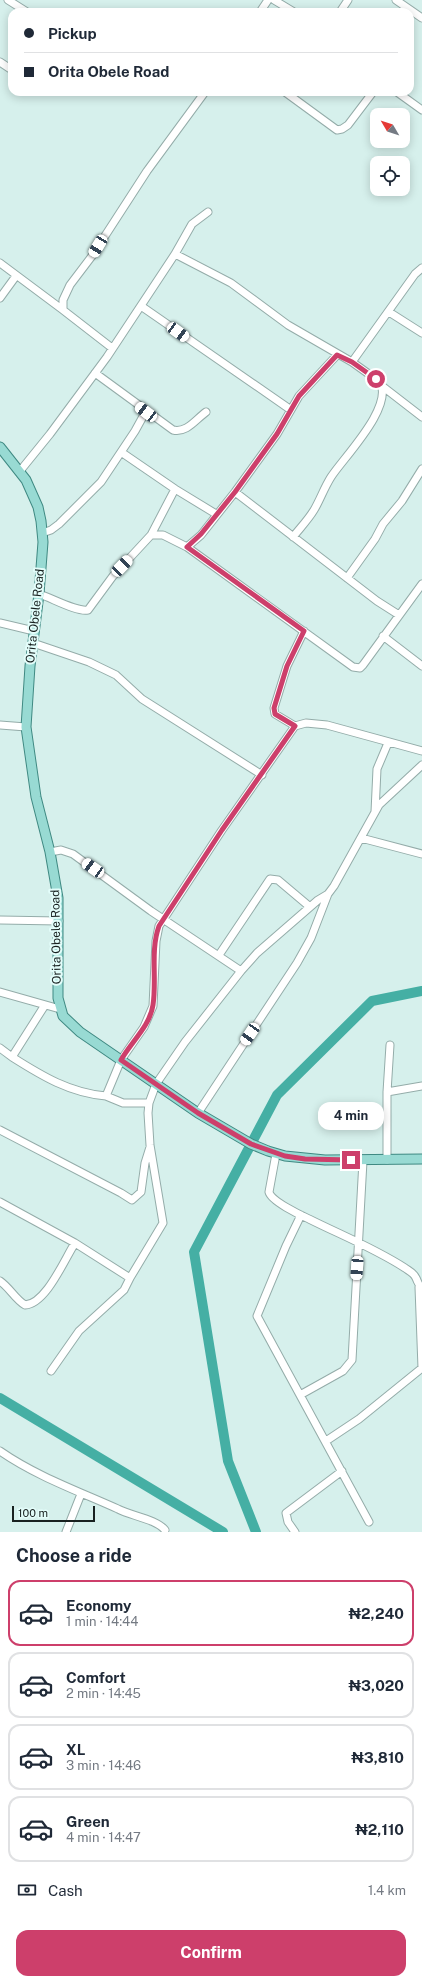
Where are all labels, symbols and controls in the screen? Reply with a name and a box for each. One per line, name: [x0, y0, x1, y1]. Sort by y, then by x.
text: Pickup: [48, 25, 97, 42]
text: Orita Obele Road: [48, 63, 169, 80]
north arrow: [370, 108, 410, 148]
map controls: [370, 108, 410, 196]
button: locate: [370, 156, 410, 196]
car: [87, 233, 109, 259]
car: [165, 320, 191, 344]
route start: [367, 370, 385, 388]
car: [133, 400, 159, 424]
car: [109, 553, 135, 579]
street label: Orita Obele Road: [23, 568, 47, 664]
car: [80, 856, 106, 880]
street label: Orita Obele Road: [48, 890, 64, 984]
car: [238, 1021, 262, 1047]
callout: 4 min: [318, 1102, 384, 1130]
text: 4 min: [334, 1108, 368, 1123]
route end: [342, 1151, 360, 1169]
car: [350, 1256, 364, 1280]
scale bar: [12, 1504, 95, 1523]
text: 100 m: [18, 1507, 48, 1519]
text: Choose a ride: [16, 1545, 132, 1566]
icon: car: [18, 1595, 54, 1631]
text: Economy: [66, 1597, 131, 1614]
text: ₦2,240: [349, 1605, 404, 1622]
text: 1 min · 14:44: [66, 1614, 138, 1629]
icon: car: [18, 1667, 54, 1703]
text: Comfort: [66, 1669, 126, 1686]
text: ₦3,020: [349, 1677, 404, 1694]
text: 2 min · 14:45: [66, 1686, 141, 1701]
icon: car: [18, 1739, 54, 1775]
text: XL: [66, 1741, 85, 1758]
text: ₦3,810: [351, 1749, 404, 1766]
text: 3 min · 14:46: [66, 1758, 141, 1773]
icon: car: [18, 1811, 54, 1847]
text: Green: [66, 1813, 110, 1830]
text: ₦2,110: [355, 1821, 404, 1838]
text: 4 min · 14:47: [66, 1830, 141, 1845]
icon: cash: [16, 1879, 38, 1901]
text: Cash: [48, 1882, 83, 1899]
text: 1.4 km: [368, 1883, 406, 1898]
button: Confirm: [16, 1930, 406, 1976]

